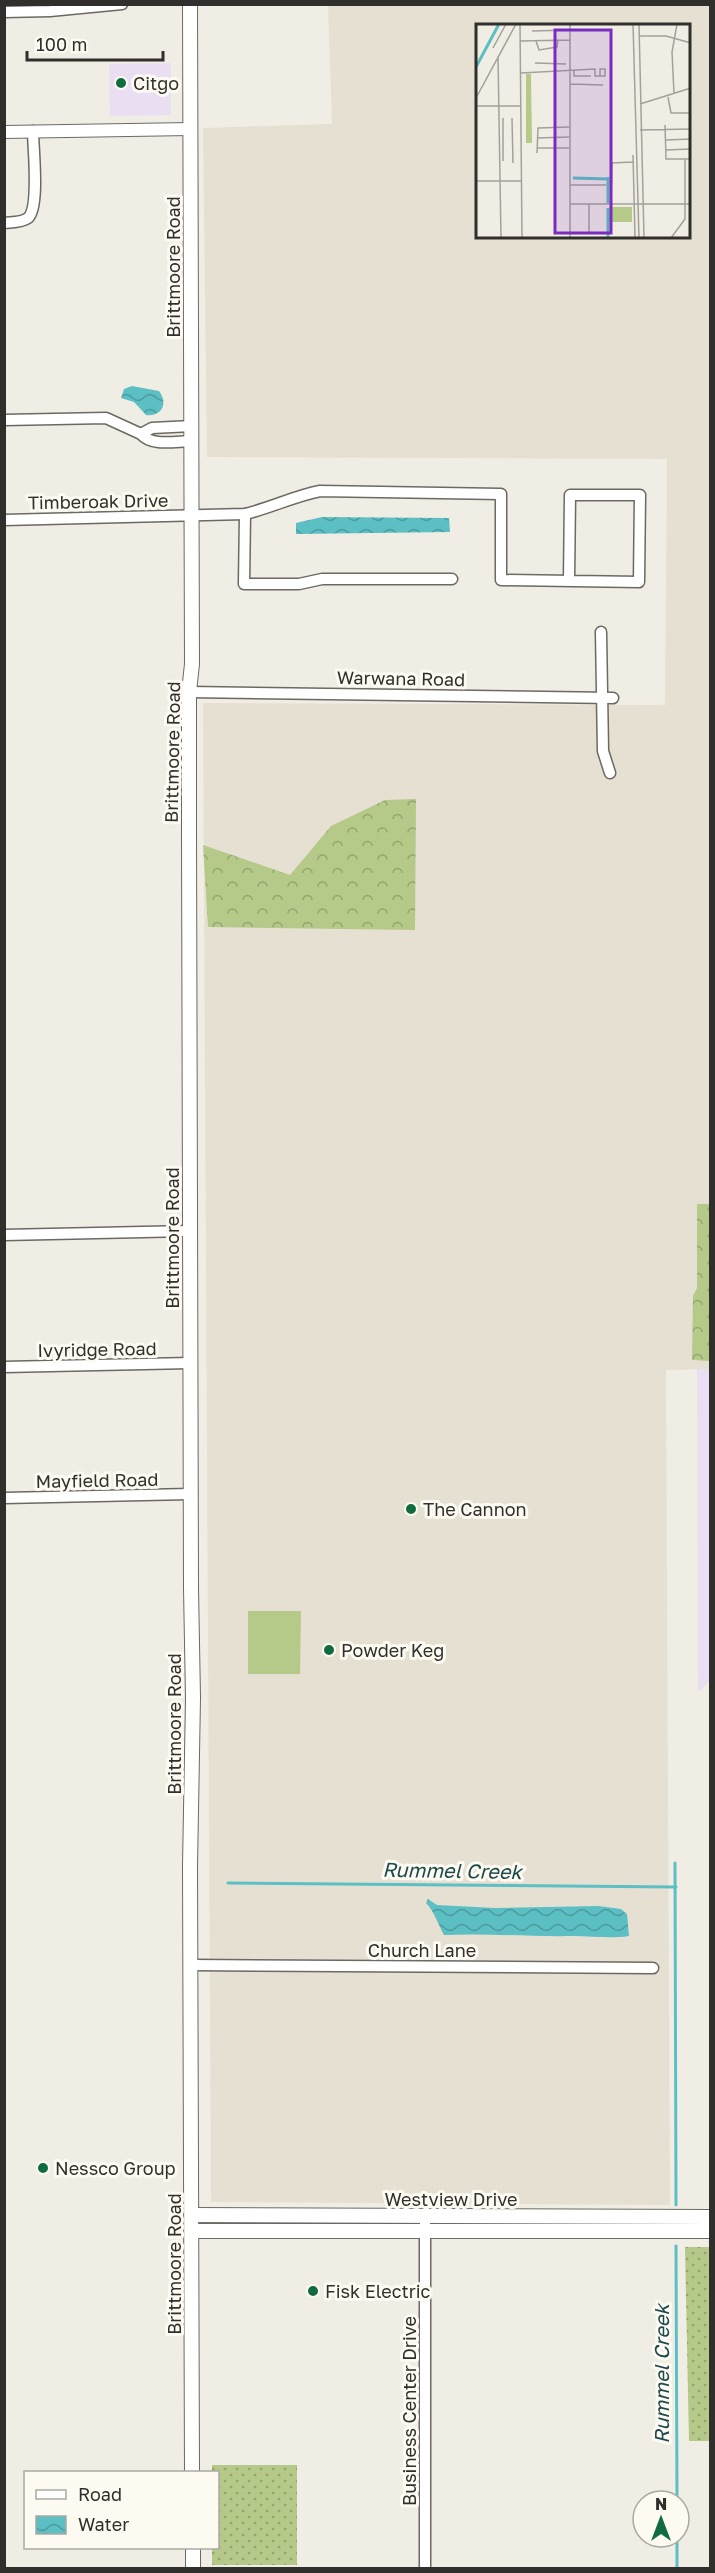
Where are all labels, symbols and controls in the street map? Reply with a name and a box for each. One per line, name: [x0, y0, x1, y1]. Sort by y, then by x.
scale bar: [27, 24, 164, 62]
inset map: [476, 24, 691, 238]
text: 100 m: [36, 33, 87, 55]
place label: Citgo: [133, 72, 179, 94]
marker: Citgo: [114, 76, 128, 90]
street label: Brittmoore Road: [162, 196, 184, 338]
street label: Timberoak Drive: [28, 489, 168, 513]
street label: Warwana Road: [337, 666, 465, 690]
street label: Brittmoore Road: [160, 681, 184, 823]
street label: Brittmoore Road: [161, 1167, 183, 1309]
street label: Ivyridge Road: [37, 1337, 157, 1361]
street label: Mayfield Road: [35, 1468, 159, 1492]
place label: The Cannon: [423, 1498, 527, 1520]
marker: The Cannon: [404, 1502, 418, 1516]
place label: Powder Keg: [341, 1639, 444, 1661]
marker: Powder Keg: [322, 1643, 336, 1657]
street label: Brittmoore Road: [163, 1653, 185, 1795]
water label: Rummel Creek: [382, 1857, 525, 1883]
street label: Church Lane: [368, 1939, 476, 1961]
place label: Nessco Group: [55, 2157, 176, 2179]
marker: Nessco Group: [36, 2161, 50, 2175]
street label: Westview Drive: [385, 2188, 517, 2210]
street label: Brittmoore Road: [163, 2193, 185, 2335]
place label: Fisk Electric: [325, 2280, 431, 2302]
marker: Fisk Electric: [306, 2284, 320, 2298]
water label: Rummel Creek: [649, 2302, 673, 2444]
street label: Business Center Drive: [398, 2316, 420, 2506]
legend: [24, 2471, 219, 2549]
text: Road: [78, 2483, 122, 2505]
north arrow: [631, 2489, 691, 2549]
text: N: [655, 2494, 667, 2514]
text: Water: [78, 2513, 129, 2535]

